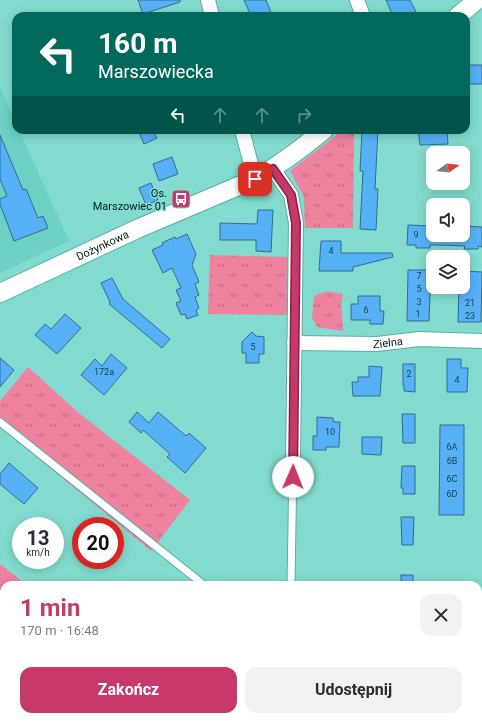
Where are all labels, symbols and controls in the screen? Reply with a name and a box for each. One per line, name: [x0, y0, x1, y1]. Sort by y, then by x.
text: 160 m: [98, 27, 177, 60]
icon: left: [32, 28, 84, 80]
text: Marszowiecka: [98, 61, 214, 82]
icon: left: [167, 104, 189, 126]
icon: ahead: [209, 104, 231, 126]
icon: ahead: [251, 104, 273, 126]
icon: right: [293, 104, 315, 126]
north arrow: [426, 146, 470, 190]
map controls: [426, 146, 470, 294]
pin: [238, 162, 272, 196]
icon: arrive: [244, 168, 266, 190]
place label: Os. Marszowiec 01: [93, 187, 167, 213]
bus stop icon: Os. Marszowiec 01: [170, 188, 192, 210]
button: sound: [426, 198, 470, 242]
street label: Dożynkowa: [74, 227, 131, 263]
house number: 9: [413, 230, 419, 240]
house number: 4: [328, 246, 334, 256]
button: layers: [426, 250, 470, 294]
house number: 7: [416, 271, 422, 281]
house number: 5: [416, 284, 422, 294]
house number: 3: [416, 297, 422, 307]
house number: 21: [465, 298, 475, 308]
house number: 6: [363, 305, 369, 315]
house number: 1: [415, 309, 421, 319]
house number: 23: [465, 311, 475, 321]
street label: Zielna: [373, 334, 404, 351]
house number: 5: [250, 342, 256, 352]
house number: 172a: [94, 367, 114, 377]
house number: 2: [406, 369, 412, 379]
house number: 4: [454, 375, 460, 385]
house number: 10: [325, 427, 335, 437]
house number: 6A: [447, 442, 458, 452]
position arrow: [272, 456, 314, 498]
house number: 6B: [447, 456, 458, 466]
house number: 6C: [447, 474, 458, 484]
house number: 6D: [447, 489, 458, 499]
speed limit sign: 20: [72, 517, 124, 569]
text: 13: [27, 526, 49, 550]
text: km/h: [26, 547, 50, 558]
text: 1 min: [20, 594, 80, 622]
button: close: [420, 594, 462, 636]
text: 170 m · 16:48: [20, 623, 99, 638]
button: Zakończ: [20, 667, 237, 713]
button: Udostępnij: [245, 667, 462, 713]

